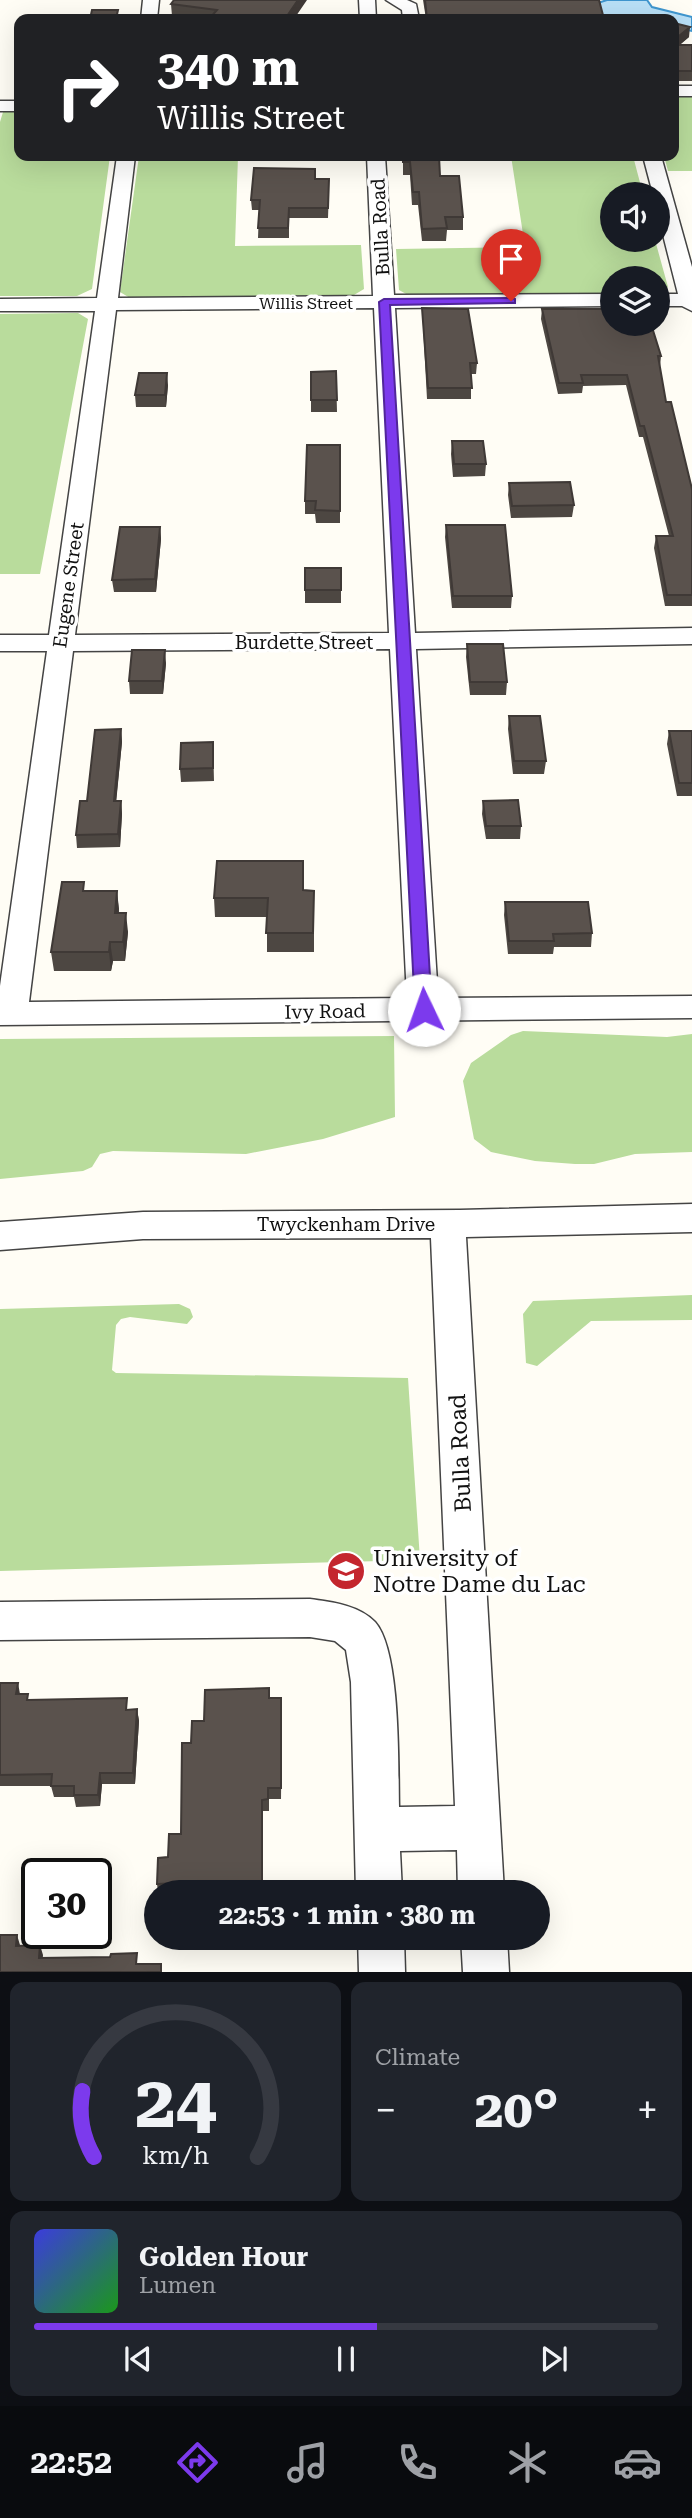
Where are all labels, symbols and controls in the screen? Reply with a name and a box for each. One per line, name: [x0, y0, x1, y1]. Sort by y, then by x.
text: 340 m: [157, 40, 299, 97]
icon: right: [42, 42, 133, 133]
text: Willis Street: [157, 99, 345, 137]
street label: Bulla Road: [366, 177, 395, 276]
map controls: [600, 182, 670, 336]
button: sound: [600, 182, 670, 252]
pin: [481, 229, 541, 301]
icon: arrive: [492, 240, 530, 278]
button: layers: [600, 266, 670, 336]
street label: Willis Street: [259, 294, 353, 313]
street label: Eugene Street: [48, 521, 89, 649]
street label: Burdette Street: [235, 631, 373, 654]
position arrow: [387, 973, 461, 1047]
street label: Ivy Road: [284, 999, 366, 1024]
street label: Twyckenham Drive: [257, 1213, 435, 1236]
street label: Bulla Road: [444, 1393, 477, 1513]
place label: University of Notre Dame du Lac: [373, 1545, 586, 1598]
school or university icon: University of Notre Dame du Lac: [325, 1550, 367, 1592]
speed limit sign: 30: [21, 1858, 112, 1949]
text: 22:53 · 1 min · 380 m: [219, 1900, 475, 1930]
text: Climate: [375, 2044, 460, 2071]
text: 24: [135, 2061, 216, 2146]
text: 20°: [474, 2079, 559, 2140]
text: −: [375, 2088, 396, 2132]
text: +: [637, 2088, 658, 2132]
text: km/h: [142, 2141, 209, 2170]
text: Golden Hour: [139, 2242, 308, 2272]
text: Lumen: [139, 2272, 216, 2299]
icon: previous: [119, 2340, 157, 2378]
icon: pause: [327, 2340, 365, 2378]
icon: next: [535, 2340, 573, 2378]
icon: directions: [173, 2438, 222, 2487]
icon: music: [283, 2438, 332, 2487]
icon: phone: [393, 2438, 442, 2487]
icon: climate: [503, 2438, 552, 2487]
icon: car: [613, 2438, 662, 2487]
text: 22:52: [30, 2443, 112, 2481]

